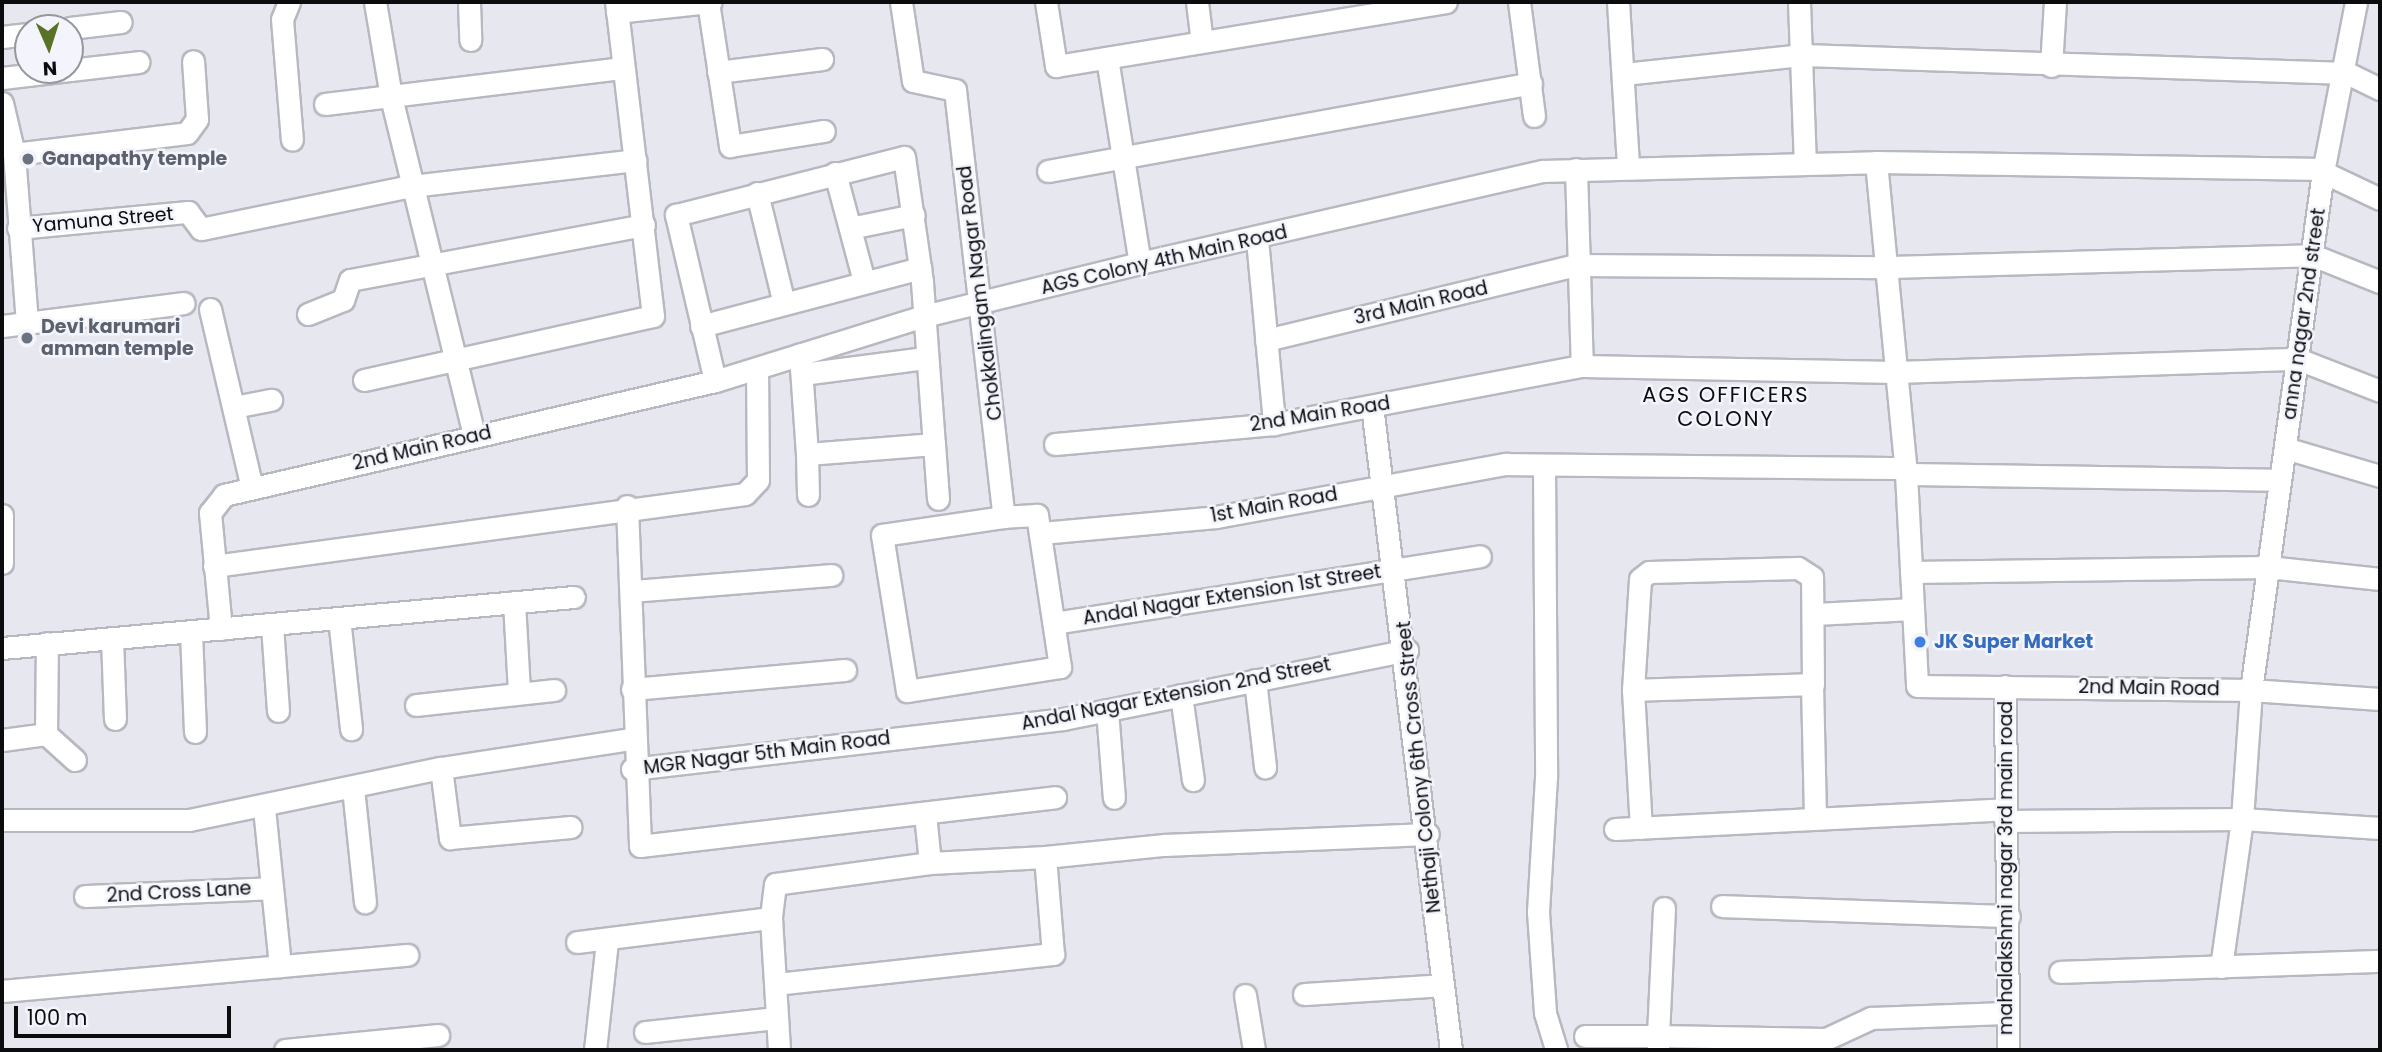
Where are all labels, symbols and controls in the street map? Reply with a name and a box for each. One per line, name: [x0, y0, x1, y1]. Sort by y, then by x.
north arrow: [14, 14, 84, 84]
text: N: [42, 55, 58, 82]
place label: Ganapathy temple: [42, 148, 227, 170]
marker: Ganapathy temple: [20, 151, 36, 167]
street label: Chokkalingam Nagar Road: [953, 164, 1007, 422]
street label: Yamuna Street: [32, 202, 174, 238]
street label: anna nagar 2nd street: [2278, 207, 2330, 421]
street label: AGS Colony 4th Main Road: [1039, 221, 1289, 299]
street label: 3rd Main Road: [1352, 277, 1490, 329]
place label: Devi karumari amman temple: [41, 316, 194, 360]
marker: Devi karumari amman temple: [19, 330, 35, 346]
district label: AGS OFFICERS COLONY: [1644, 382, 1808, 432]
street label: 2nd Main Road: [1248, 392, 1392, 436]
street label: 2nd Main Road: [350, 421, 494, 475]
street label: 1st Main Road: [1209, 483, 1339, 527]
street label: Andal Nagar Extension 1st Street: [1081, 560, 1383, 630]
street label: Nethaji Colony 6th Cross Street: [1392, 620, 1446, 914]
place label: JK Super Market: [1934, 631, 2093, 653]
marker: JK Super Market: [1912, 634, 1928, 650]
street label: Andal Nagar Extension 2nd Street: [1019, 653, 1333, 735]
street label: 2nd Main Road: [2078, 675, 2220, 701]
street label: mahalakshmi nagar 3rd main road: [1995, 701, 2017, 1035]
street label: MGR Nagar 5th Main Road: [642, 727, 892, 779]
street label: 2nd Cross Lane: [106, 877, 252, 907]
scale bar: [18, 992, 234, 1036]
text: 100 m: [27, 1003, 87, 1032]

